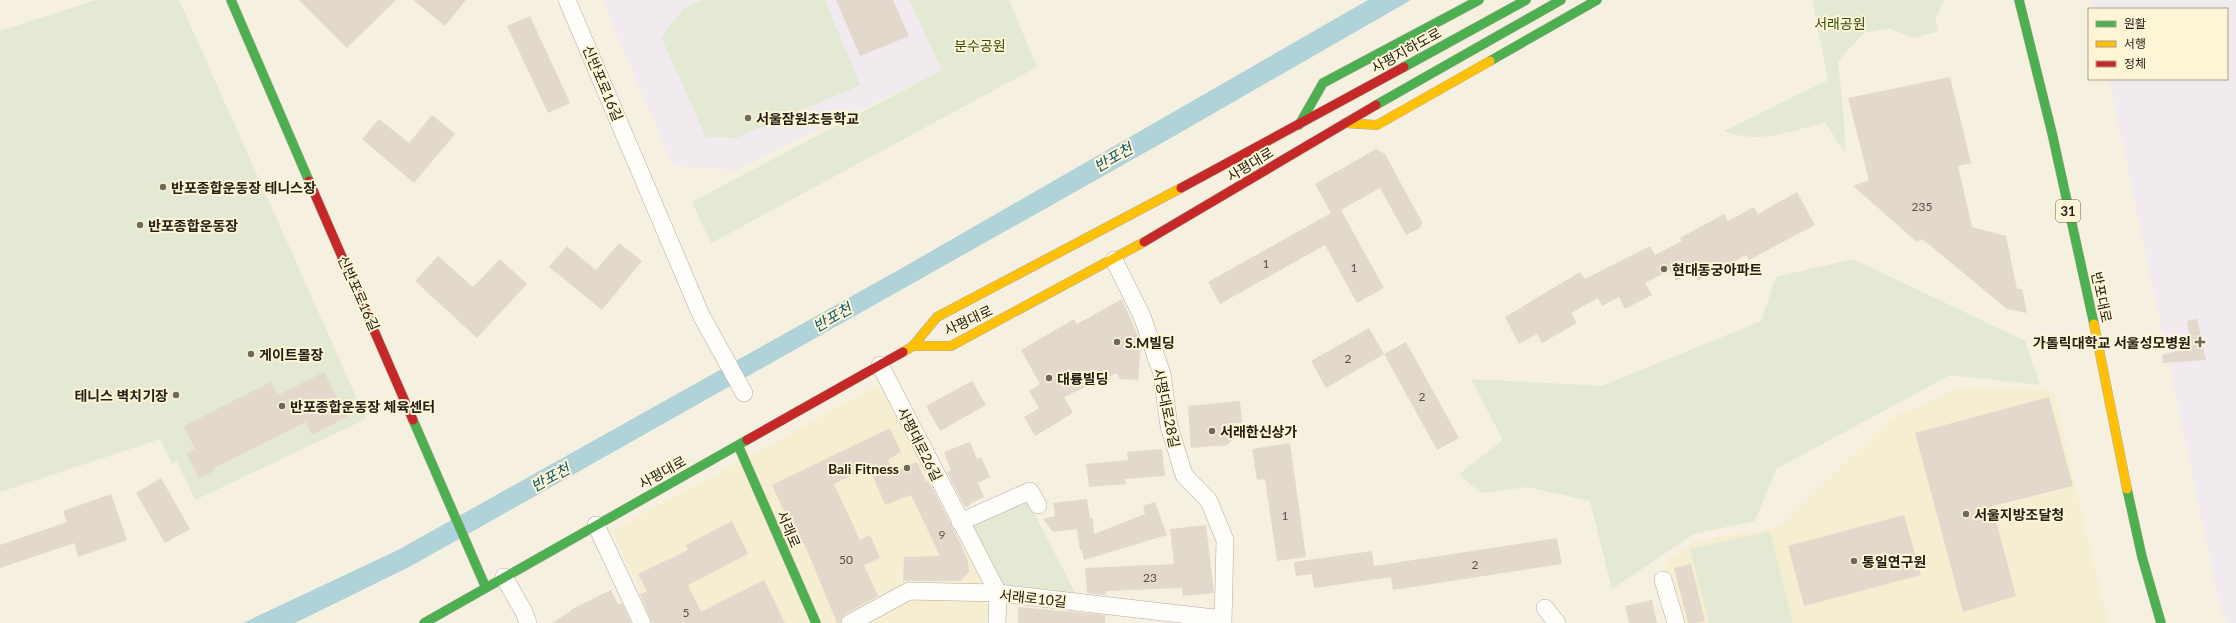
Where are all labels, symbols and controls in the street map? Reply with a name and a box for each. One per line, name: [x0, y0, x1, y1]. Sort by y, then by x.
legend: [2088, 8, 2228, 80]
park label: 서래공원: [1814, 15, 1866, 32]
text: 원활: [2124, 16, 2146, 31]
street label: 사평지하도로: [1368, 24, 1444, 76]
text: 서행: [2124, 36, 2146, 51]
park label: 분수공원: [954, 37, 1006, 54]
street label: 신반포로16길: [579, 43, 627, 123]
text: 정체: [2124, 56, 2146, 71]
place label: 서울잠원초등학교: [756, 110, 859, 127]
marker: 서울잠원초등학교: [743, 113, 753, 123]
water label: 반포천: [1091, 138, 1137, 175]
street label: 사평대로: [1224, 143, 1277, 185]
place label: 반포종합운동장 테니스장: [171, 179, 316, 196]
marker: 반포종합운동장 테니스장: [158, 182, 168, 192]
house number: 235: [1912, 199, 1932, 214]
road number: 31: [2056, 200, 2080, 222]
place label: 반포종합운동장: [148, 217, 238, 234]
marker: 반포종합운동장: [135, 220, 145, 230]
street label: 신반포로16길: [335, 253, 383, 333]
house number: 1: [1263, 256, 1270, 271]
house number: 1: [1351, 260, 1358, 275]
place label: 현대동궁아파트: [1672, 261, 1762, 278]
marker: 현대동궁아파트: [1659, 264, 1669, 274]
street label: 반포대로: [2088, 270, 2116, 324]
water label: 반포천: [810, 298, 856, 335]
street label: 사평대로: [941, 301, 995, 339]
place label: S.M빌딩: [1125, 334, 1175, 351]
place label: 가톨릭대학교 서울성모병원: [2033, 334, 2191, 351]
marker: 가톨릭대학교 서울성모병원: [2194, 336, 2206, 348]
marker: S.M빌딩: [1112, 337, 1122, 347]
place label: 게이트볼장: [259, 346, 324, 363]
marker: 게이트볼장: [246, 349, 256, 359]
house number: 2: [1345, 351, 1352, 366]
street label: 사평대로28길: [1150, 367, 1184, 449]
place label: 대륭빌딩: [1057, 370, 1109, 387]
marker: 대륭빌딩: [1044, 373, 1054, 383]
place label: 테니스 벽치기장: [74, 387, 168, 404]
house number: 2: [1419, 389, 1426, 404]
marker: 테니스 벽치기장: [171, 390, 181, 400]
place label: 반포종합운동장 체육센터: [290, 398, 435, 415]
marker: 반포종합운동장 체육센터: [277, 401, 287, 411]
street label: 사평대로26길: [894, 404, 946, 484]
place label: 서래한신상가: [1220, 423, 1297, 440]
marker: 서래한신상가: [1207, 426, 1217, 436]
street label: 사평대로: [635, 452, 689, 492]
water label: 반포천: [528, 458, 574, 495]
place label: Bali Fitness: [828, 460, 899, 477]
marker: Bali Fitness: [902, 463, 912, 473]
place label: 서울지방조달청: [1974, 506, 2064, 523]
street label: 서래로: [774, 508, 804, 550]
house number: 1: [1282, 508, 1289, 523]
marker: 서울지방조달청: [1961, 509, 1971, 519]
house number: 9: [939, 527, 946, 542]
house number: 50: [839, 552, 853, 567]
place label: 통일연구원: [1862, 553, 1926, 570]
marker: 통일연구원: [1849, 556, 1859, 566]
house number: 2: [1472, 557, 1479, 572]
house number: 23: [1143, 570, 1157, 585]
street label: 서래로10길: [998, 586, 1068, 610]
house number: 5: [683, 605, 690, 620]

